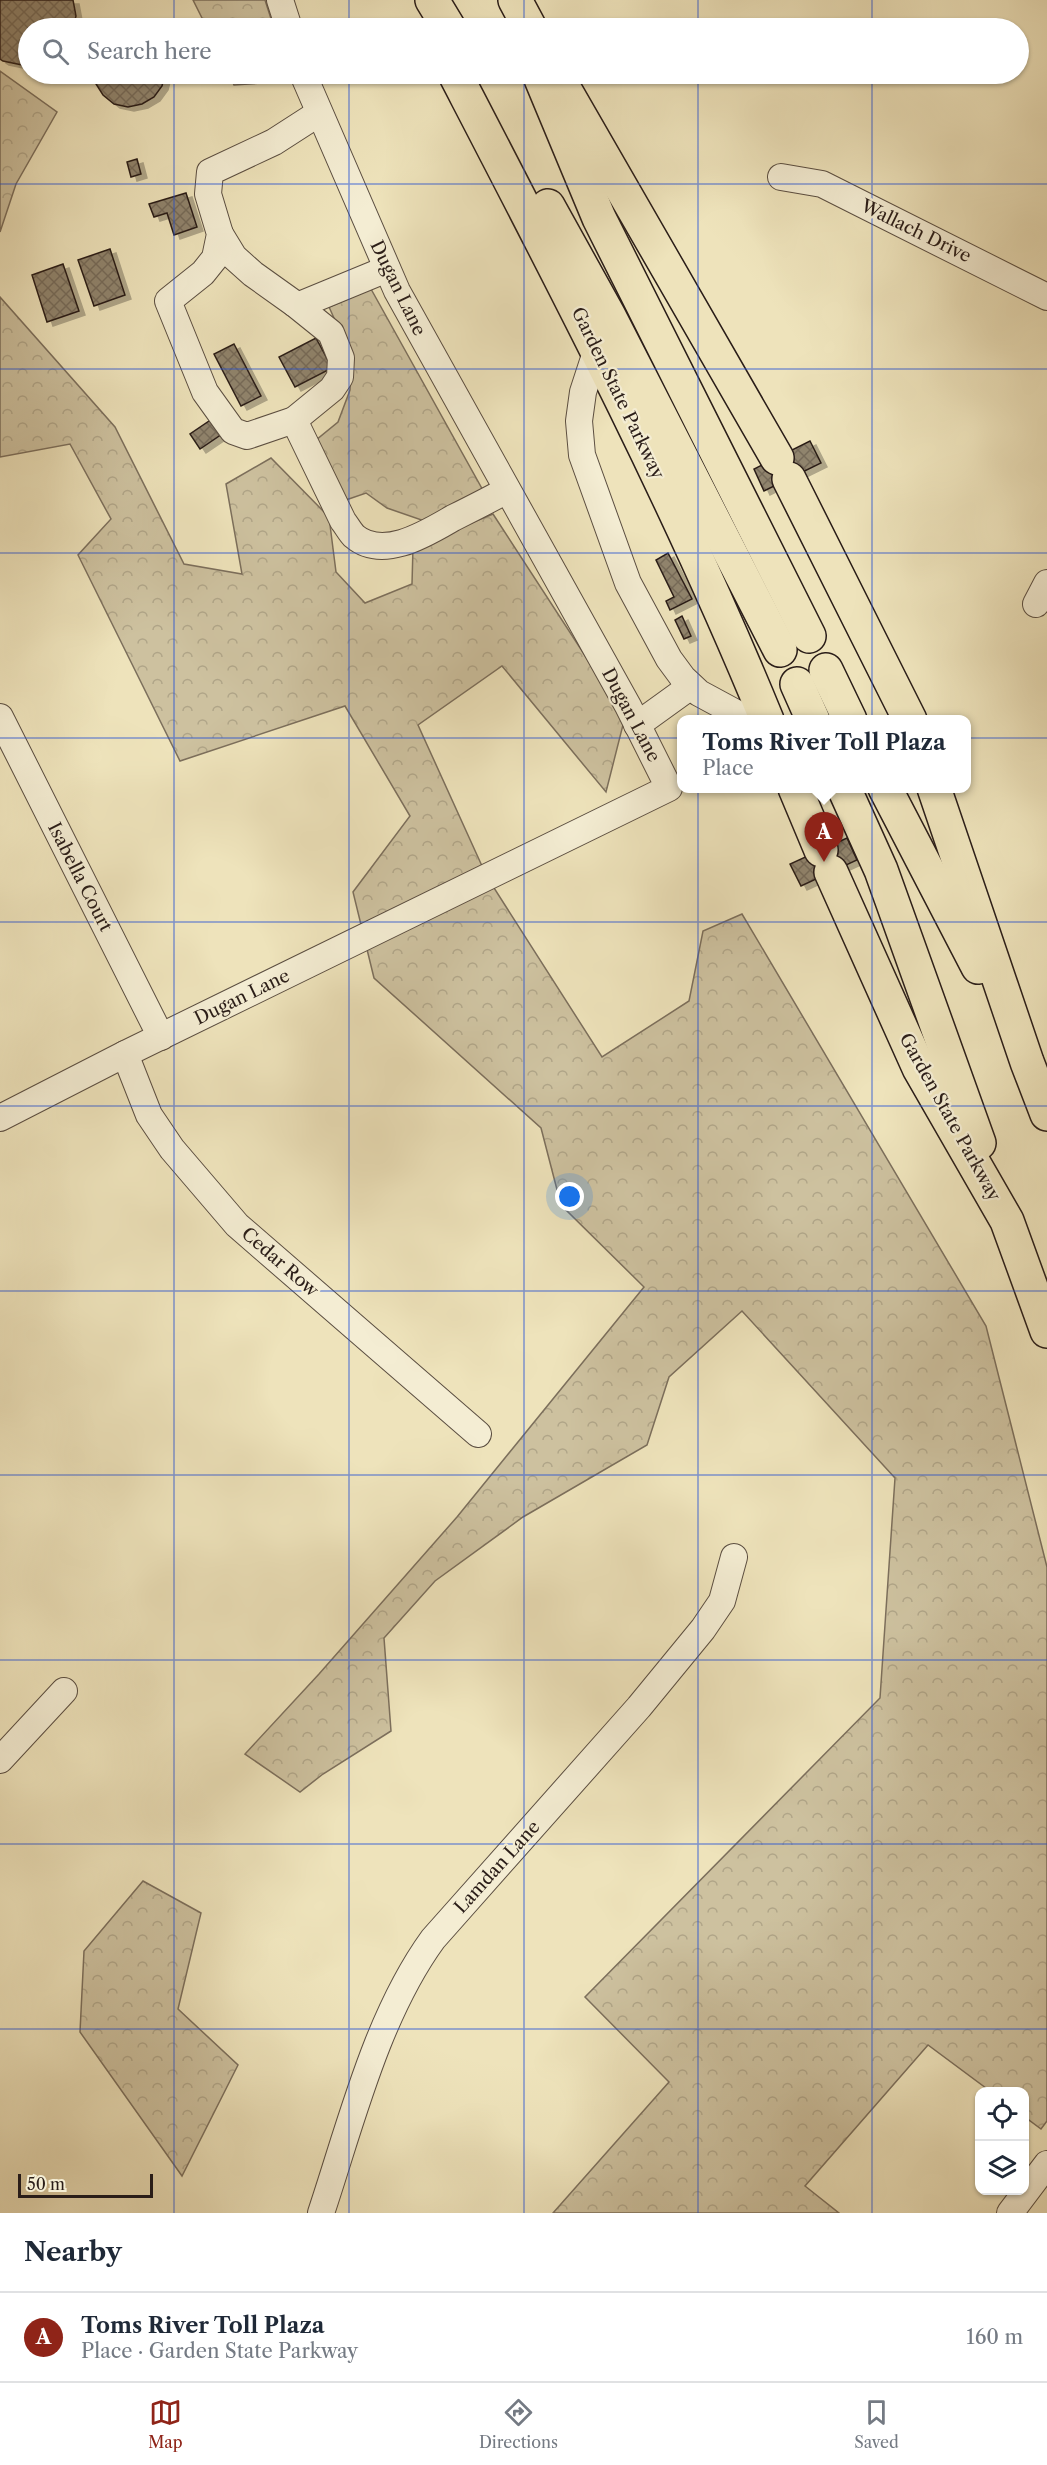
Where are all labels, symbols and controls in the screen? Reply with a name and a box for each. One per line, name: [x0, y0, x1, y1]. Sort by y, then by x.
search box: [18, 18, 1029, 84]
icon: search: [39, 35, 72, 68]
text: Search here: [87, 38, 212, 65]
street label: Wallach Drive: [856, 194, 975, 267]
street label: Dugan Lane: [365, 237, 431, 339]
street label: Garden State Parkway: [567, 303, 670, 483]
street label: Dugan Lane: [597, 664, 665, 766]
popup: [677, 715, 971, 793]
text: Toms River Toll Plaza: [702, 729, 946, 756]
text: Place: [702, 756, 754, 780]
pin: A: [804, 812, 844, 862]
street label: Isabella Court: [43, 819, 117, 936]
street label: Dugan Lane: [191, 964, 293, 1030]
street label: Garden State Parkway: [895, 1029, 1006, 1206]
your location: [555, 1182, 584, 1211]
street label: Cedar Row: [237, 1223, 324, 1302]
street label: Lamdan Lane: [450, 1816, 544, 1918]
map controls: [975, 2087, 1029, 2195]
button: locate: [975, 2087, 1029, 2141]
button: layers: [975, 2141, 1029, 2195]
scale bar: [18, 2171, 153, 2198]
text: 50 m: [27, 2174, 65, 2194]
text: Nearby: [24, 2236, 122, 2268]
text: Toms River Toll Plaza: [81, 2312, 325, 2339]
text: A: [36, 2325, 51, 2349]
text: 160 m: [966, 2325, 1023, 2349]
text: Place · Garden State Parkway: [81, 2339, 358, 2363]
tab: Map: [148, 2396, 183, 2452]
tab: Directions: [479, 2396, 558, 2452]
tab: Saved: [854, 2396, 899, 2452]

